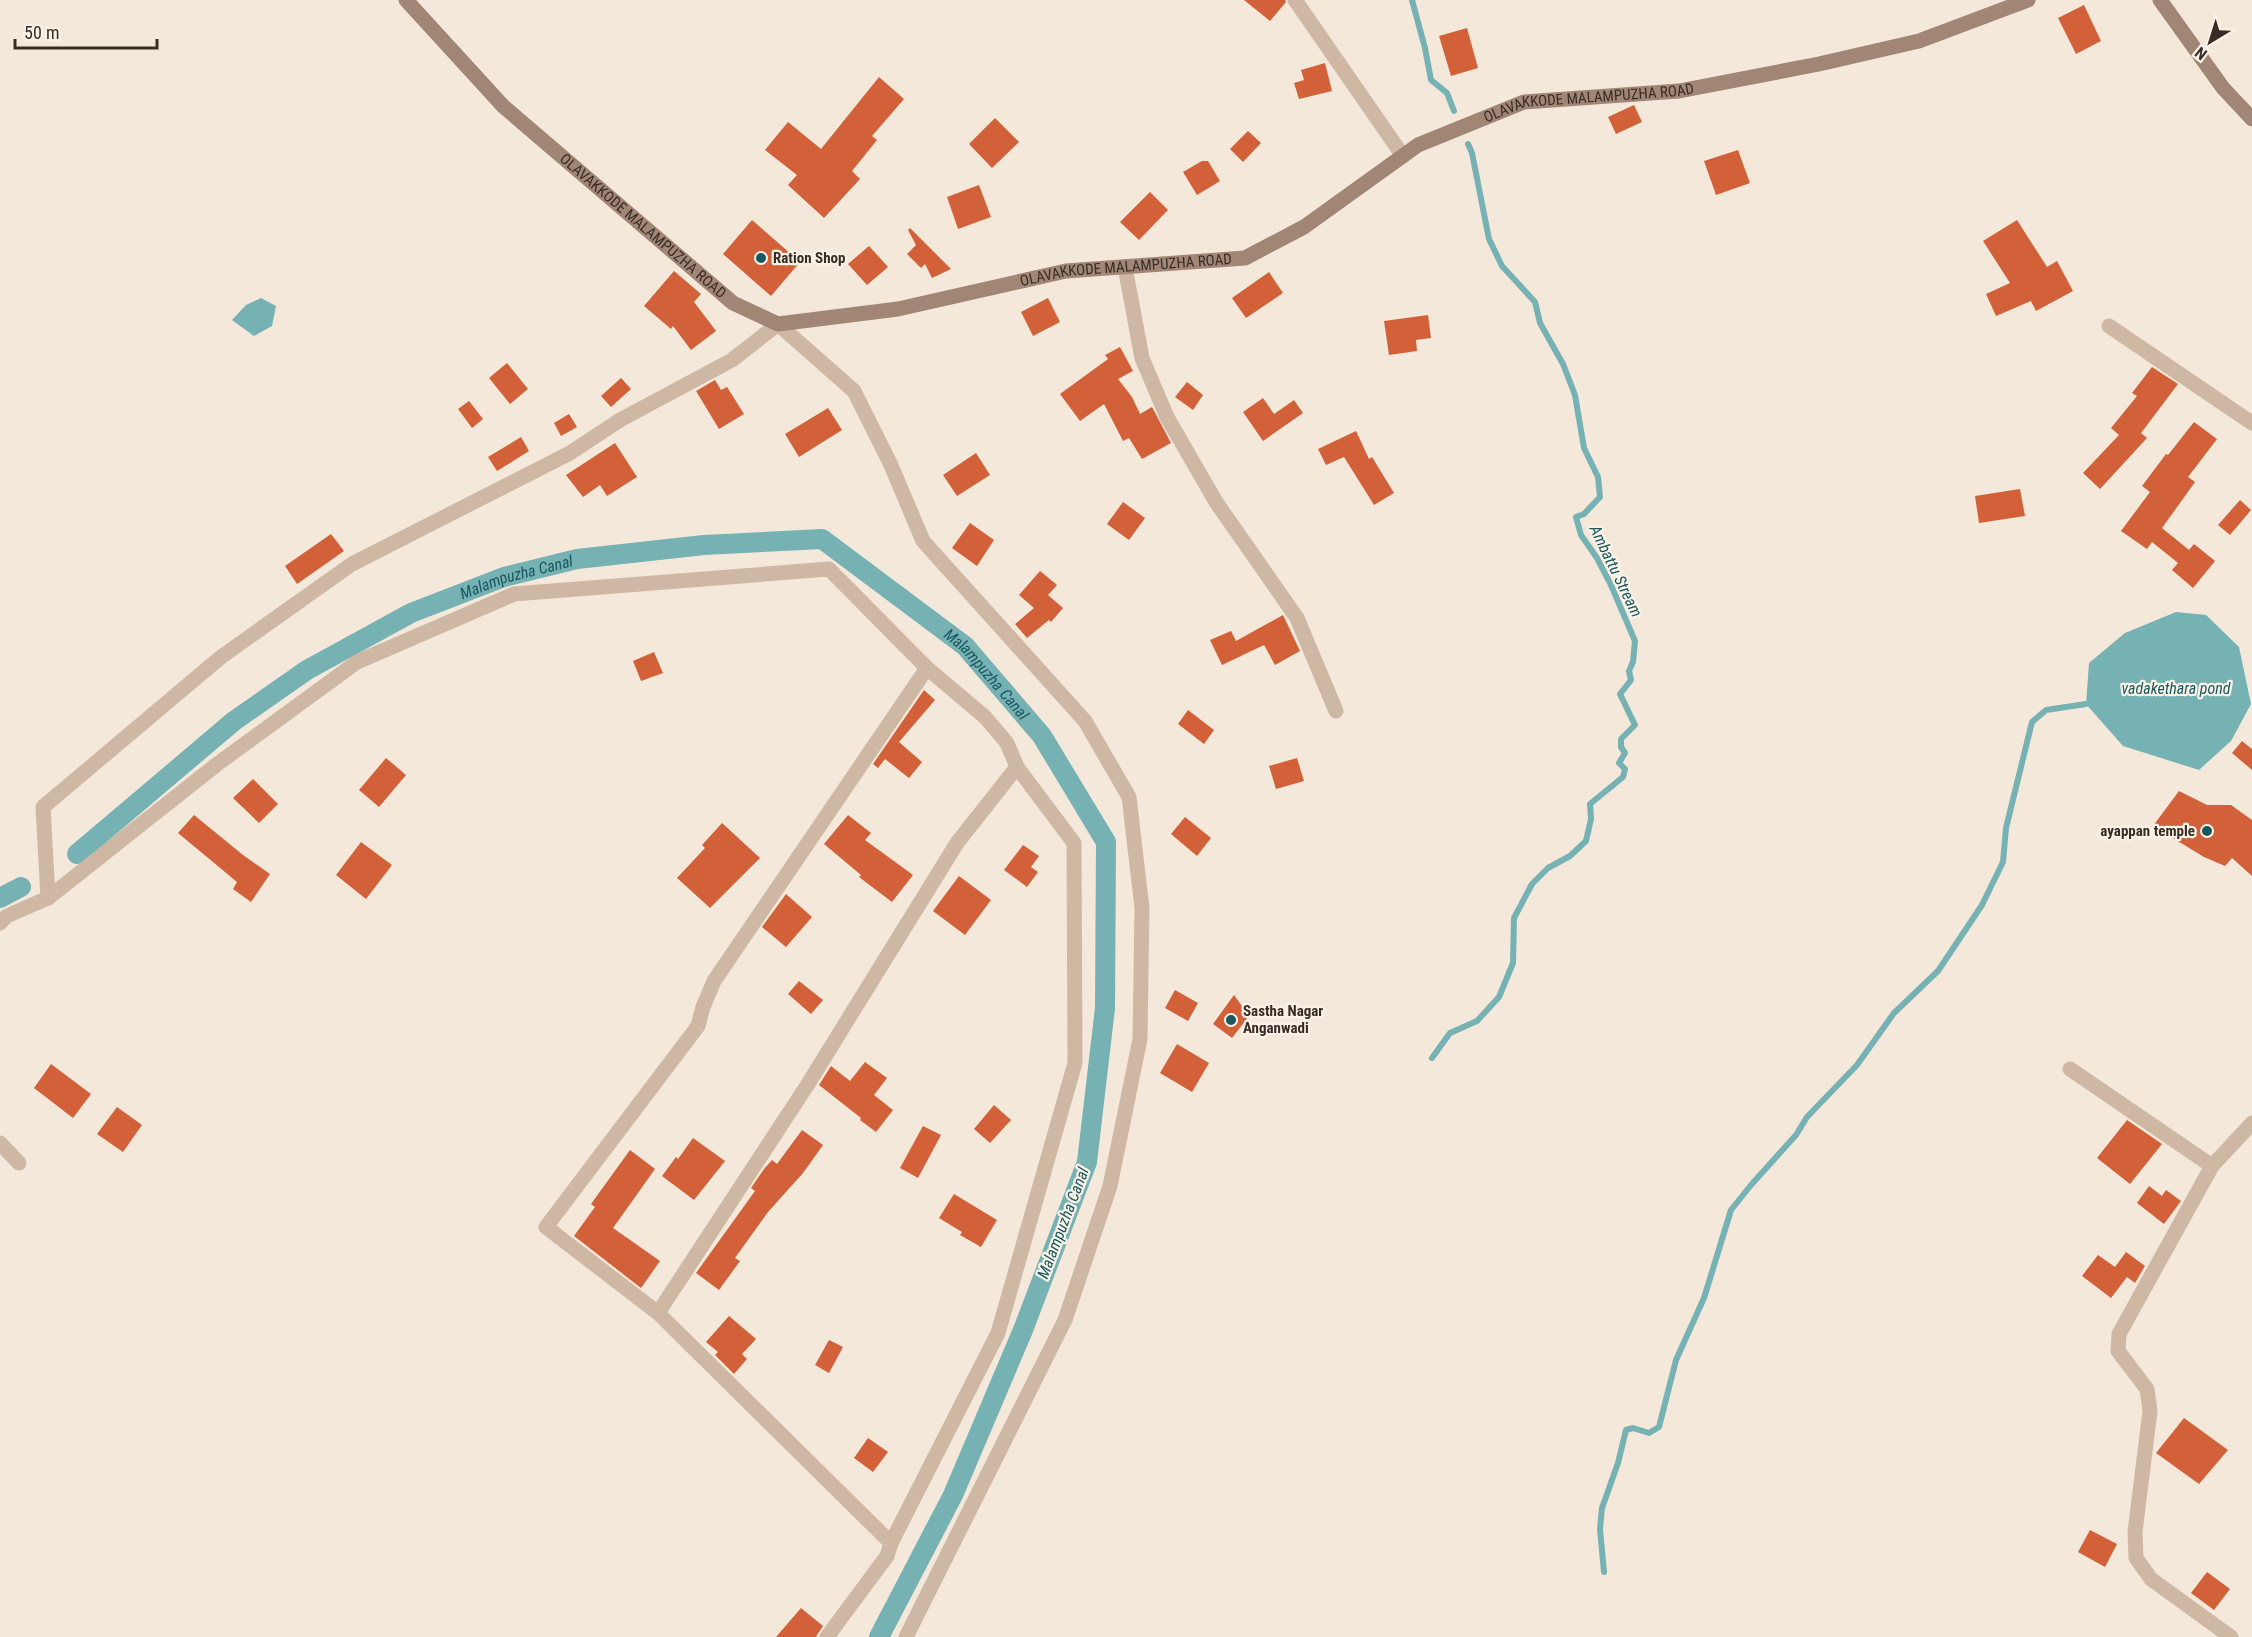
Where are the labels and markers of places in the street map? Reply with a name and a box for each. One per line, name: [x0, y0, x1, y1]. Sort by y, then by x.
place label: Ration Shop: [773, 249, 845, 267]
marker: Ration Shop: [754, 251, 768, 265]
place label: ayappan temple: [2100, 822, 2195, 840]
marker: ayappan temple: [2200, 824, 2214, 838]
place label: Sastha Nagar Anganwadi: [1243, 1002, 1323, 1037]
marker: Sastha Nagar Anganwadi: [1224, 1013, 1238, 1027]

